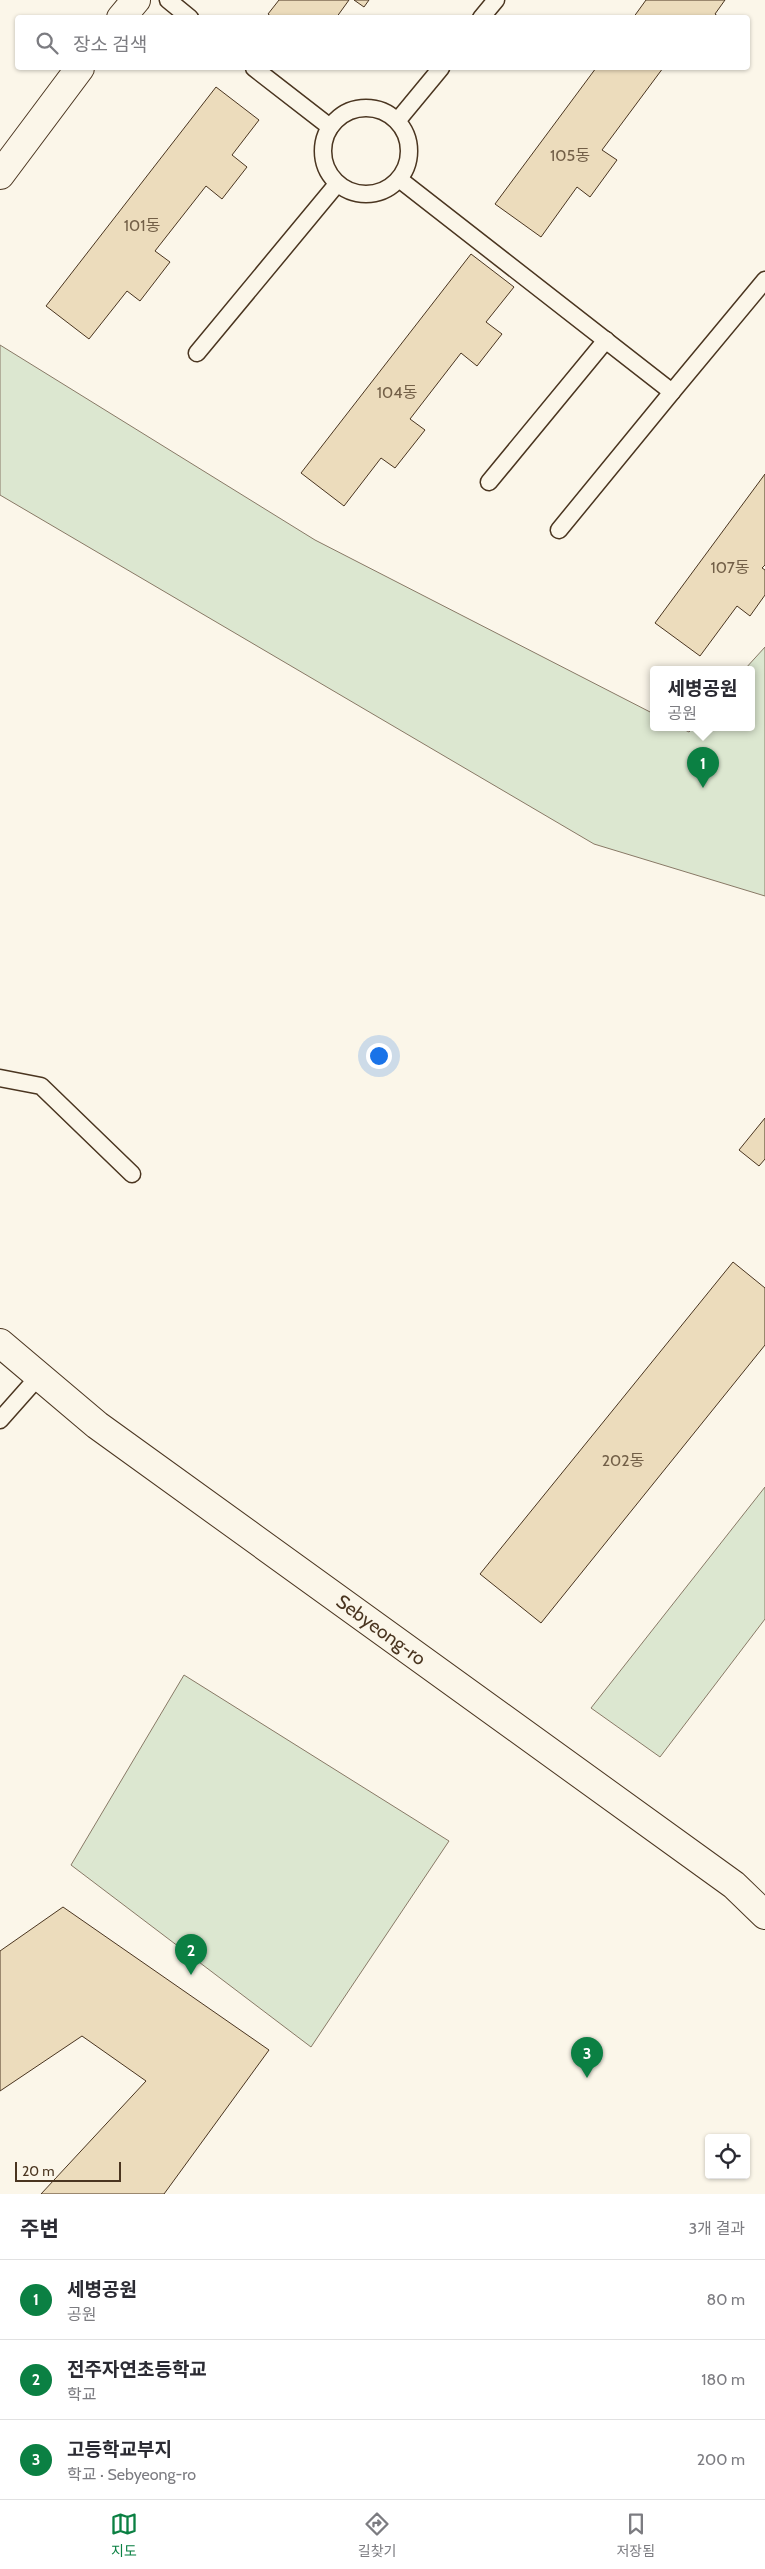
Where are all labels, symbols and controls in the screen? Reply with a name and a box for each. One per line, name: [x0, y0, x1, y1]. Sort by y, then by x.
search box: [15, 15, 750, 70]
icon: search: [33, 29, 61, 57]
text: 장소 검색: [73, 33, 147, 56]
house number: 105동: [550, 146, 590, 165]
house number: 101동: [124, 216, 160, 235]
house number: 104동: [377, 383, 417, 402]
house number: 107동: [711, 558, 750, 577]
popup: [650, 666, 755, 731]
text: 세병공원: [668, 677, 737, 700]
text: 공원: [668, 704, 697, 723]
pin: 1: [687, 747, 719, 788]
your location: [366, 1043, 392, 1069]
house number: 202동: [602, 1451, 645, 1470]
street label: Sebyeong-ro: [332, 1590, 430, 1670]
pin: 2: [175, 1934, 207, 1975]
pin: 3: [571, 2037, 603, 2078]
map controls: [705, 2134, 750, 2179]
button: locate: [705, 2134, 750, 2179]
scale bar: [15, 2159, 121, 2182]
text: 20 m: [22, 2162, 55, 2180]
text: 주변: [20, 2216, 59, 2241]
text: 3개 결과: [689, 2219, 745, 2238]
text: 세병공원: [67, 2278, 137, 2301]
text: 1: [33, 2290, 39, 2309]
text: 80 m: [707, 2290, 745, 2309]
text: 공원: [67, 2305, 96, 2324]
text: 전주자연초등학교: [67, 2358, 207, 2381]
text: 2: [32, 2370, 40, 2389]
text: 180 m: [701, 2370, 745, 2389]
text: 학교: [67, 2385, 96, 2404]
text: 고등학교부지: [67, 2438, 172, 2461]
text: 3: [32, 2450, 40, 2469]
text: 200 m: [697, 2450, 745, 2469]
text: 학교 · Sebyeong-ro: [67, 2465, 196, 2484]
tab: 지도: [110, 2510, 138, 2560]
tab: 길찾기: [358, 2510, 397, 2560]
tab: 저장됨: [616, 2510, 655, 2560]

